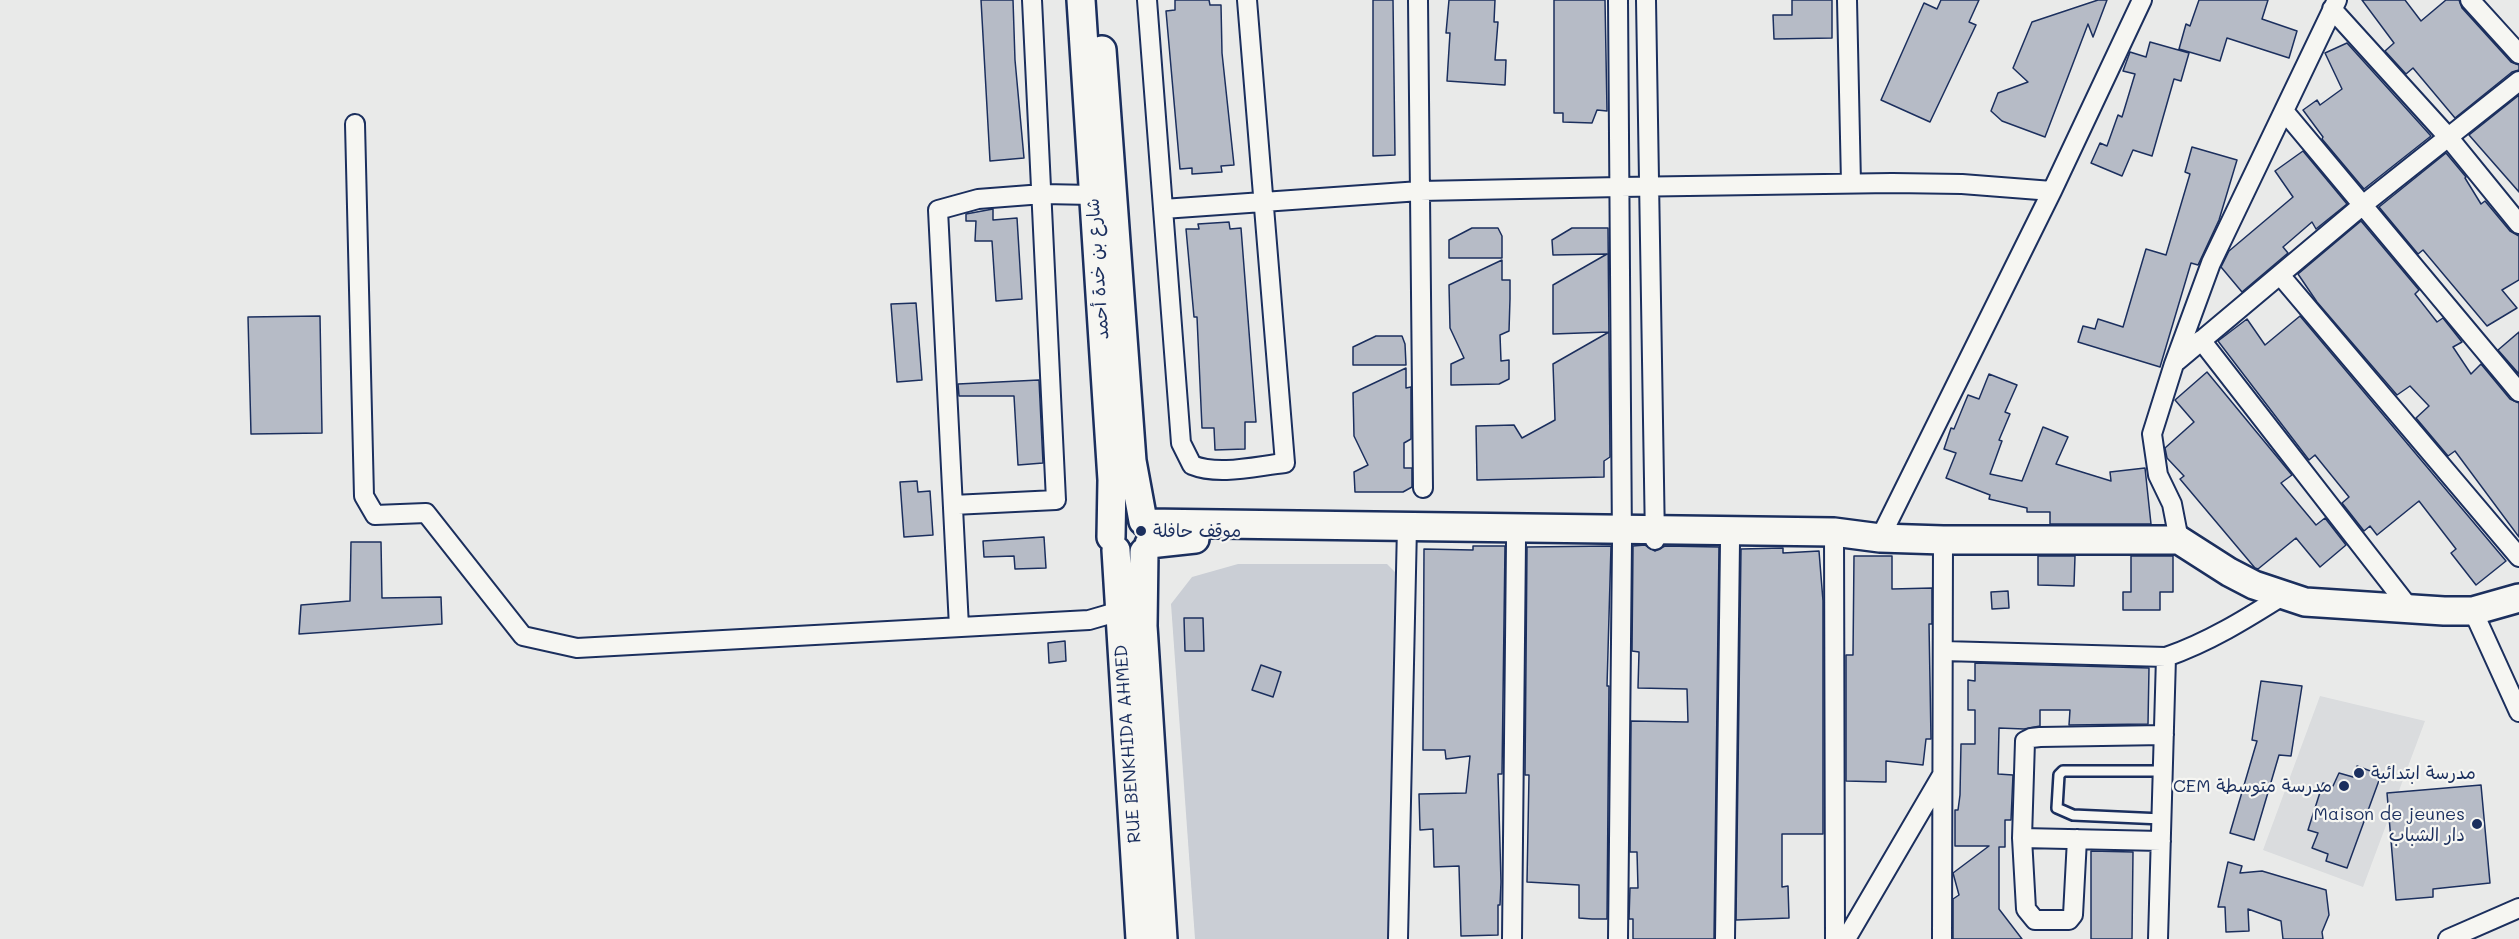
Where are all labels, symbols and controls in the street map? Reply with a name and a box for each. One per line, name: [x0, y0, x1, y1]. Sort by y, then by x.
street label: شارع بن خدة أحمد: [1082, 198, 1114, 340]
place label: موقف حافلة: [1153, 520, 1241, 542]
marker: موقف حافلة: [1134, 524, 1148, 538]
street label: RUE BENKHIDA AHMED: [1110, 644, 1146, 844]
place label: مدرسة ابتدائية: [2371, 762, 2476, 784]
marker: مدرسة ابتدائية: [2352, 766, 2366, 780]
place label: CEM مدرسة متوسطة: [2173, 775, 2332, 797]
marker: CEM مدرسة متوسطة: [2337, 779, 2351, 793]
place label: Maison de jeunes دار الشباب: [2314, 803, 2465, 846]
marker: Maison de jeunes دار الشباب: [2470, 817, 2484, 831]

